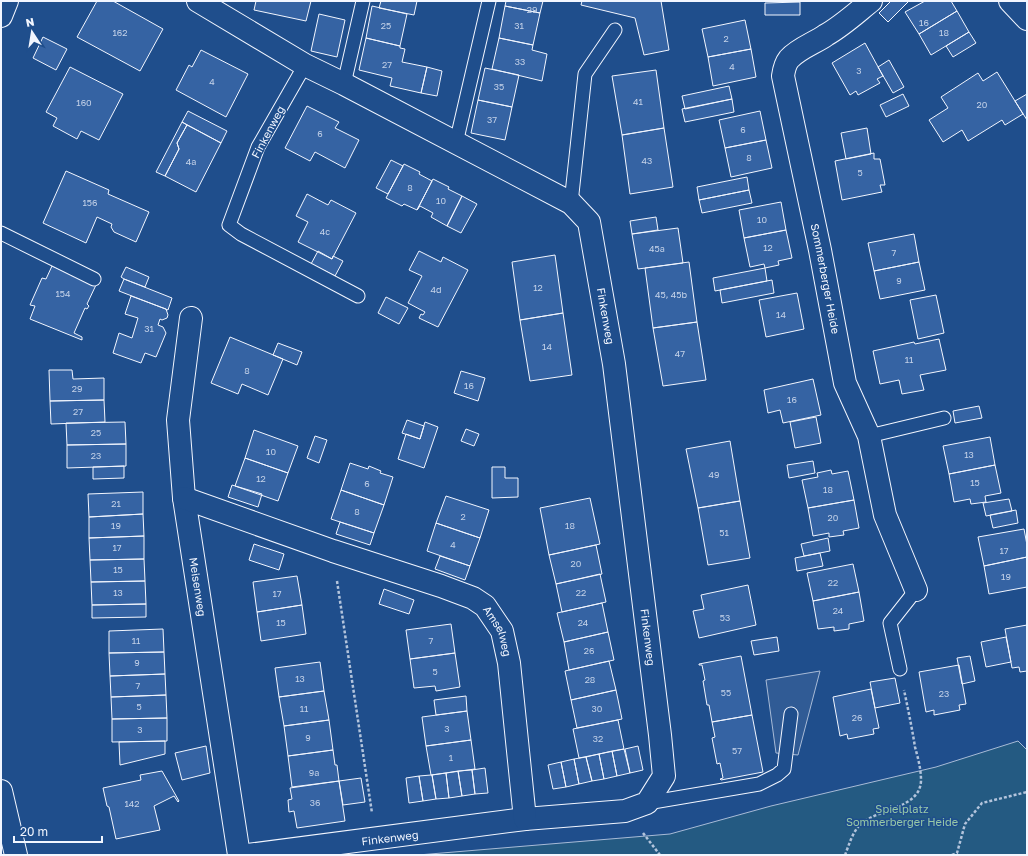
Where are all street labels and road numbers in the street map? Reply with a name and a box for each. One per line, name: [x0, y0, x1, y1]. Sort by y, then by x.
street label: Finkenweg: [248, 103, 287, 160]
street label: Sommerberger Heide: [809, 222, 843, 335]
street label: Finkenweg: [595, 287, 617, 345]
street label: Meisenweg: [187, 556, 209, 617]
street label: Amselweg: [481, 603, 514, 658]
street label: Finkenweg: [638, 608, 658, 666]
street label: Finkenweg: [361, 828, 419, 847]

